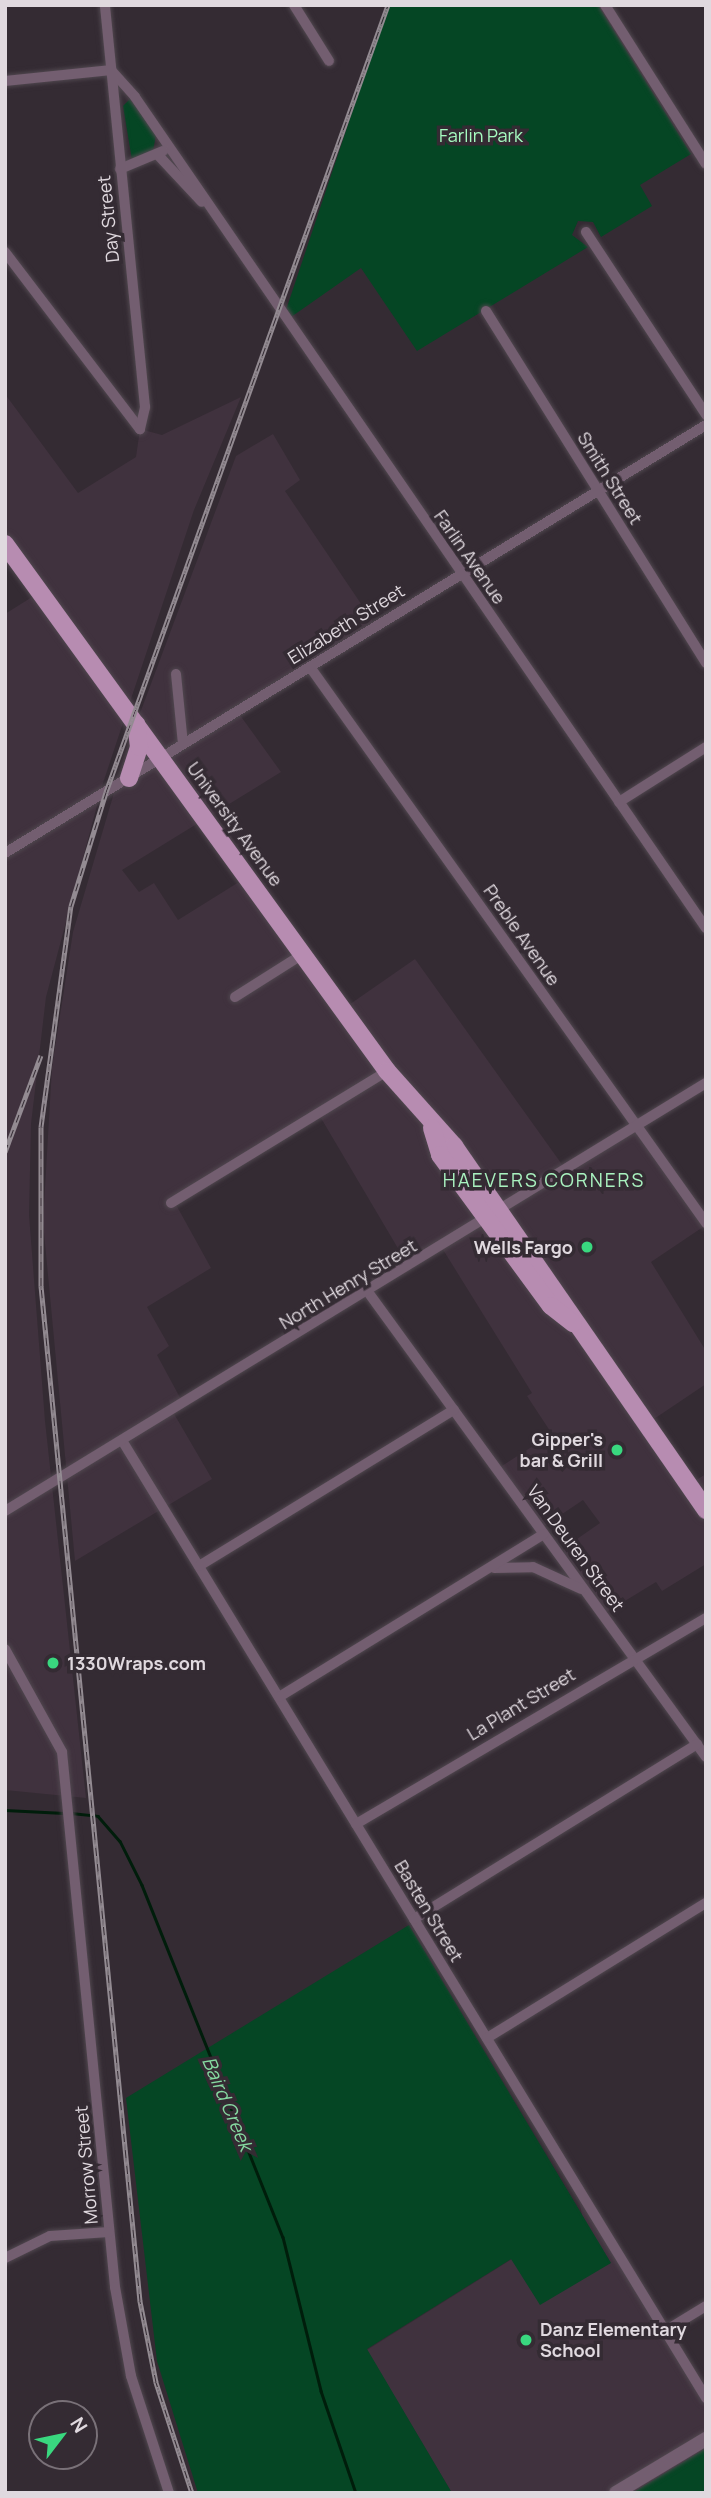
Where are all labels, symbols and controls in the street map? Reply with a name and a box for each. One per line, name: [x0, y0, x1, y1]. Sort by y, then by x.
park label: Farlin Park: [439, 124, 523, 146]
street label: Day Street: [93, 174, 123, 264]
street label: Smith Street: [573, 428, 647, 528]
street label: Farlin Avenue: [430, 506, 510, 608]
street label: Elizabeth Street: [284, 580, 408, 668]
street label: University Avenue: [183, 758, 287, 890]
street label: Preble Avenue: [479, 880, 565, 990]
district label: HAEVERS CORNERS: [445, 1170, 643, 1192]
street label: North Henry Street: [275, 1234, 421, 1334]
place label: Wells Fargo: [474, 1236, 573, 1258]
marker: Wells Fargo: [579, 1239, 595, 1255]
place label: Gipper's bar & Grill: [520, 1429, 603, 1472]
marker: Gipper's bar & Grill: [609, 1442, 625, 1458]
street label: Van Deuren Street: [523, 1480, 629, 1616]
place label: 1330Wraps.com: [67, 1652, 206, 1674]
marker: 1330Wraps.com: [45, 1655, 61, 1671]
street label: La Plant Street: [463, 1663, 579, 1745]
street label: Basten Street: [390, 1856, 468, 1966]
water label: Baird Creek: [197, 2053, 257, 2155]
street label: Morrow Street: [70, 2105, 102, 2225]
place label: Danz Elementary School: [540, 2319, 687, 2362]
marker: Danz Elementary School: [518, 2332, 534, 2348]
north arrow: [28, 2400, 98, 2470]
text: N: [64, 2412, 94, 2438]

